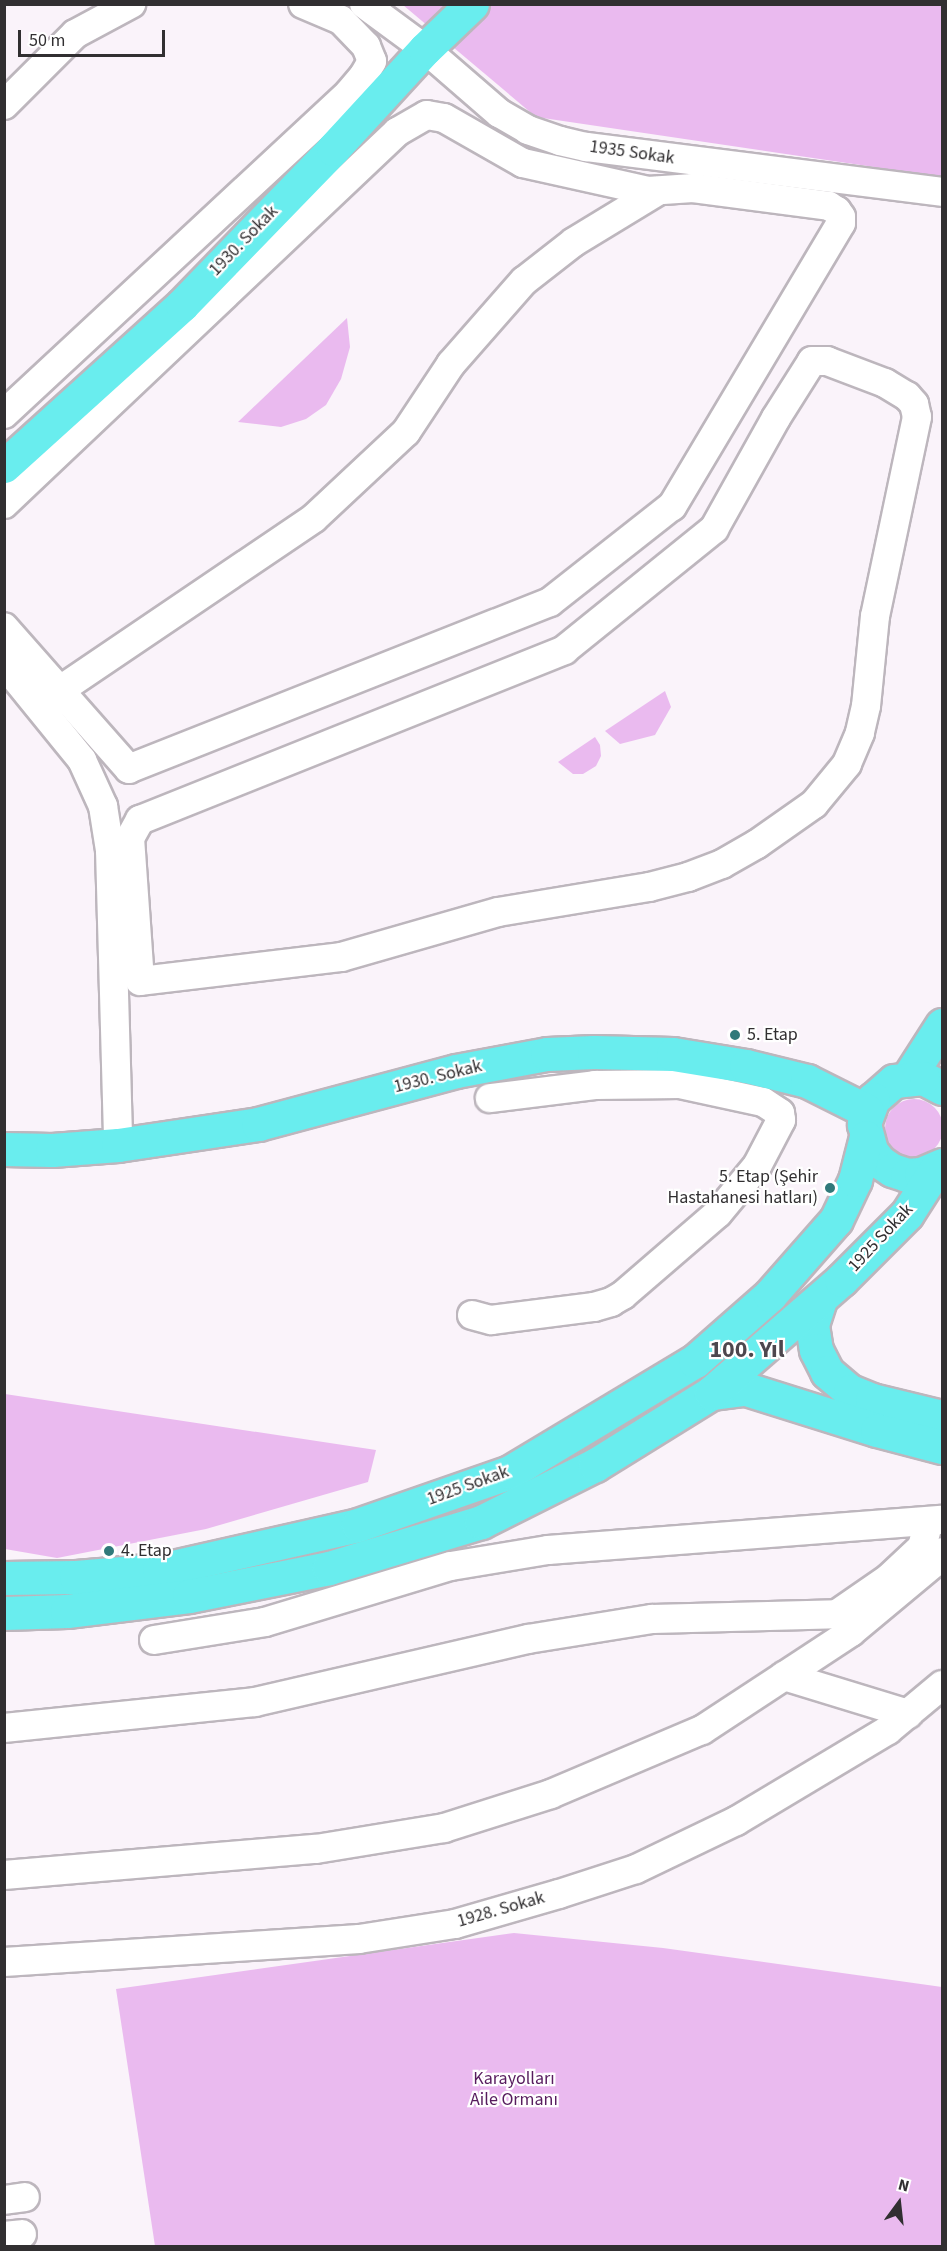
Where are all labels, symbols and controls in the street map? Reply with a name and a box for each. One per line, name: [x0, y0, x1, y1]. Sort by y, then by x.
scale bar: [21, 18, 168, 56]
text: 50 m: [29, 28, 65, 53]
street label: 1935 Sokak: [588, 136, 676, 170]
street label: 1930. Sokak: [205, 201, 283, 281]
place label: 5. Etap: [747, 1024, 798, 1046]
marker: 5. Etap: [728, 1028, 742, 1042]
street label: 1930. Sokak: [392, 1056, 484, 1098]
place label: 5. Etap (Şehir Hastahanesi hatları): [668, 1167, 818, 1210]
marker: 5. Etap (Şehir Hastahanesi hatları): [823, 1181, 837, 1195]
street label: 1925 Sokak: [844, 1199, 918, 1277]
district label: 100. Yıl: [709, 1336, 785, 1364]
street label: 1925 Sokak: [424, 1461, 512, 1511]
place label: 4. Etap: [121, 1540, 172, 1562]
marker: 4. Etap: [102, 1544, 116, 1558]
street label: 1928. Sokak: [455, 1887, 547, 1933]
park label: Karayolları Aile Ormanı: [470, 2069, 558, 2112]
north arrow: [869, 2173, 929, 2233]
text: N: [896, 2174, 912, 2198]

